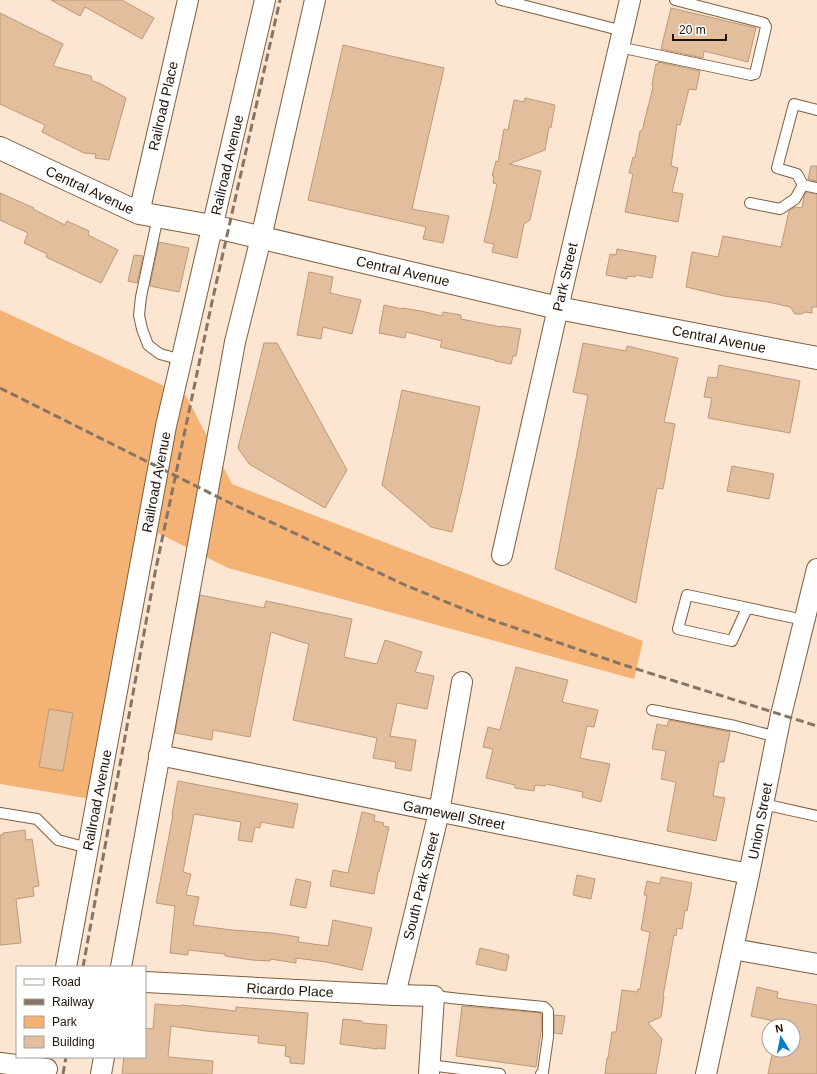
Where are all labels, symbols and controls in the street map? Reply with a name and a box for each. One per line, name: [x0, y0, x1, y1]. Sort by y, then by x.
scale bar: [673, 16, 726, 42]
text: 20 m: [679, 23, 706, 37]
street label: Railroad Place: [145, 60, 181, 152]
street label: Railroad Avenue: [208, 113, 246, 217]
street label: Central Avenue: [43, 163, 137, 218]
street label: Park Street: [549, 241, 581, 313]
street label: Central Avenue: [355, 252, 452, 290]
street label: Central Avenue: [671, 322, 768, 356]
street label: Railroad Avenue: [138, 430, 174, 534]
street label: Railroad Avenue: [79, 748, 115, 852]
street label: Union Street: [745, 781, 775, 861]
street label: Gamewell Street: [402, 797, 506, 833]
street label: South Park Street: [400, 830, 442, 942]
legend: [16, 966, 146, 1058]
text: Road: [52, 975, 81, 989]
street label: Ricardo Place: [246, 980, 334, 1000]
text: Railway: [52, 995, 94, 1009]
text: Park: [52, 1015, 78, 1029]
north arrow: [761, 1018, 801, 1058]
text: N: [774, 1022, 784, 1035]
text: Building: [52, 1035, 95, 1049]

